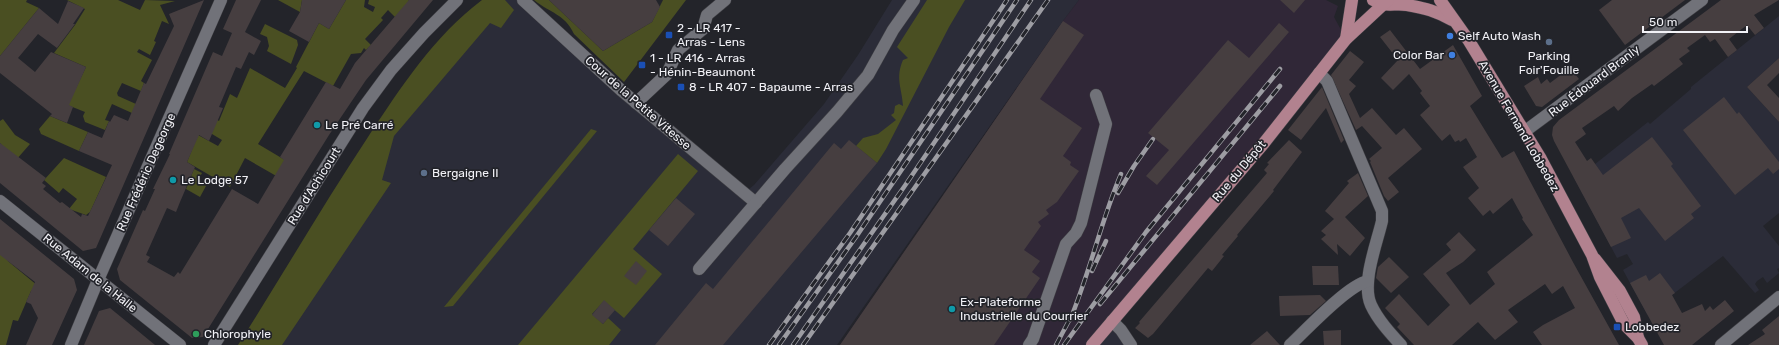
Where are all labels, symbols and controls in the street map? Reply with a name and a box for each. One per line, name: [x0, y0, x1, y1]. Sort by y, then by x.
scale bar: [1643, 8, 1747, 34]
text: 50 m: [1649, 15, 1677, 29]
place label: 2 - LR 417 - Arras - Lens: [677, 21, 745, 49]
place label: Self Auto Wash: [1458, 29, 1541, 43]
marker: 2 - LR 417 - Arras - Lens: [664, 30, 674, 40]
marker: Self Auto Wash: [1445, 31, 1455, 41]
marker: Parking Foir'Fouille: [1544, 37, 1554, 47]
street label: Rue Édouard Branly: [1546, 42, 1643, 120]
place label: Color Bar: [1393, 48, 1444, 62]
place label: Parking Foir'Fouille: [1519, 49, 1579, 77]
marker: Color Bar: [1447, 50, 1457, 60]
place label: 1 - LR 416 - Arras - Hénin-Beaumont: [650, 51, 756, 79]
street label: Cour de la Petite Vitesse: [582, 53, 694, 153]
street label: Avenue Fernand Lobbedez: [1476, 58, 1562, 194]
marker: 1 - LR 416 - Arras - Hénin-Beaumont: [637, 60, 647, 70]
place label: 8 - LR 407 - Bapaume - Arras: [689, 80, 853, 94]
marker: 8 - LR 407 - Bapaume - Arras: [676, 82, 686, 92]
street label: Rue Frédéric Degeorge: [114, 111, 178, 233]
place label: Le Pré Carré: [325, 118, 394, 132]
marker: Le Pré Carré: [312, 120, 322, 130]
street label: Rue du Dépôt: [1209, 137, 1269, 205]
street label: Rue d'Achicourt: [285, 145, 344, 227]
place label: Bergaigne II: [432, 166, 499, 180]
marker: Bergaigne II: [419, 168, 429, 178]
place label: Le Lodge 57: [181, 173, 248, 187]
marker: Le Lodge 57: [168, 175, 178, 185]
street label: Rue Adam de la Halle: [40, 231, 140, 315]
place label: Ex-Plateforme Industrielle du Courrier: [960, 295, 1089, 323]
marker: Ex-Plateforme Industrielle du Courrier: [947, 304, 957, 314]
place label: Lobbedez: [1625, 320, 1679, 334]
marker: Lobbedez: [1612, 322, 1622, 332]
place label: Chlorophyle: [204, 327, 271, 341]
marker: Chlorophyle: [191, 329, 201, 339]

